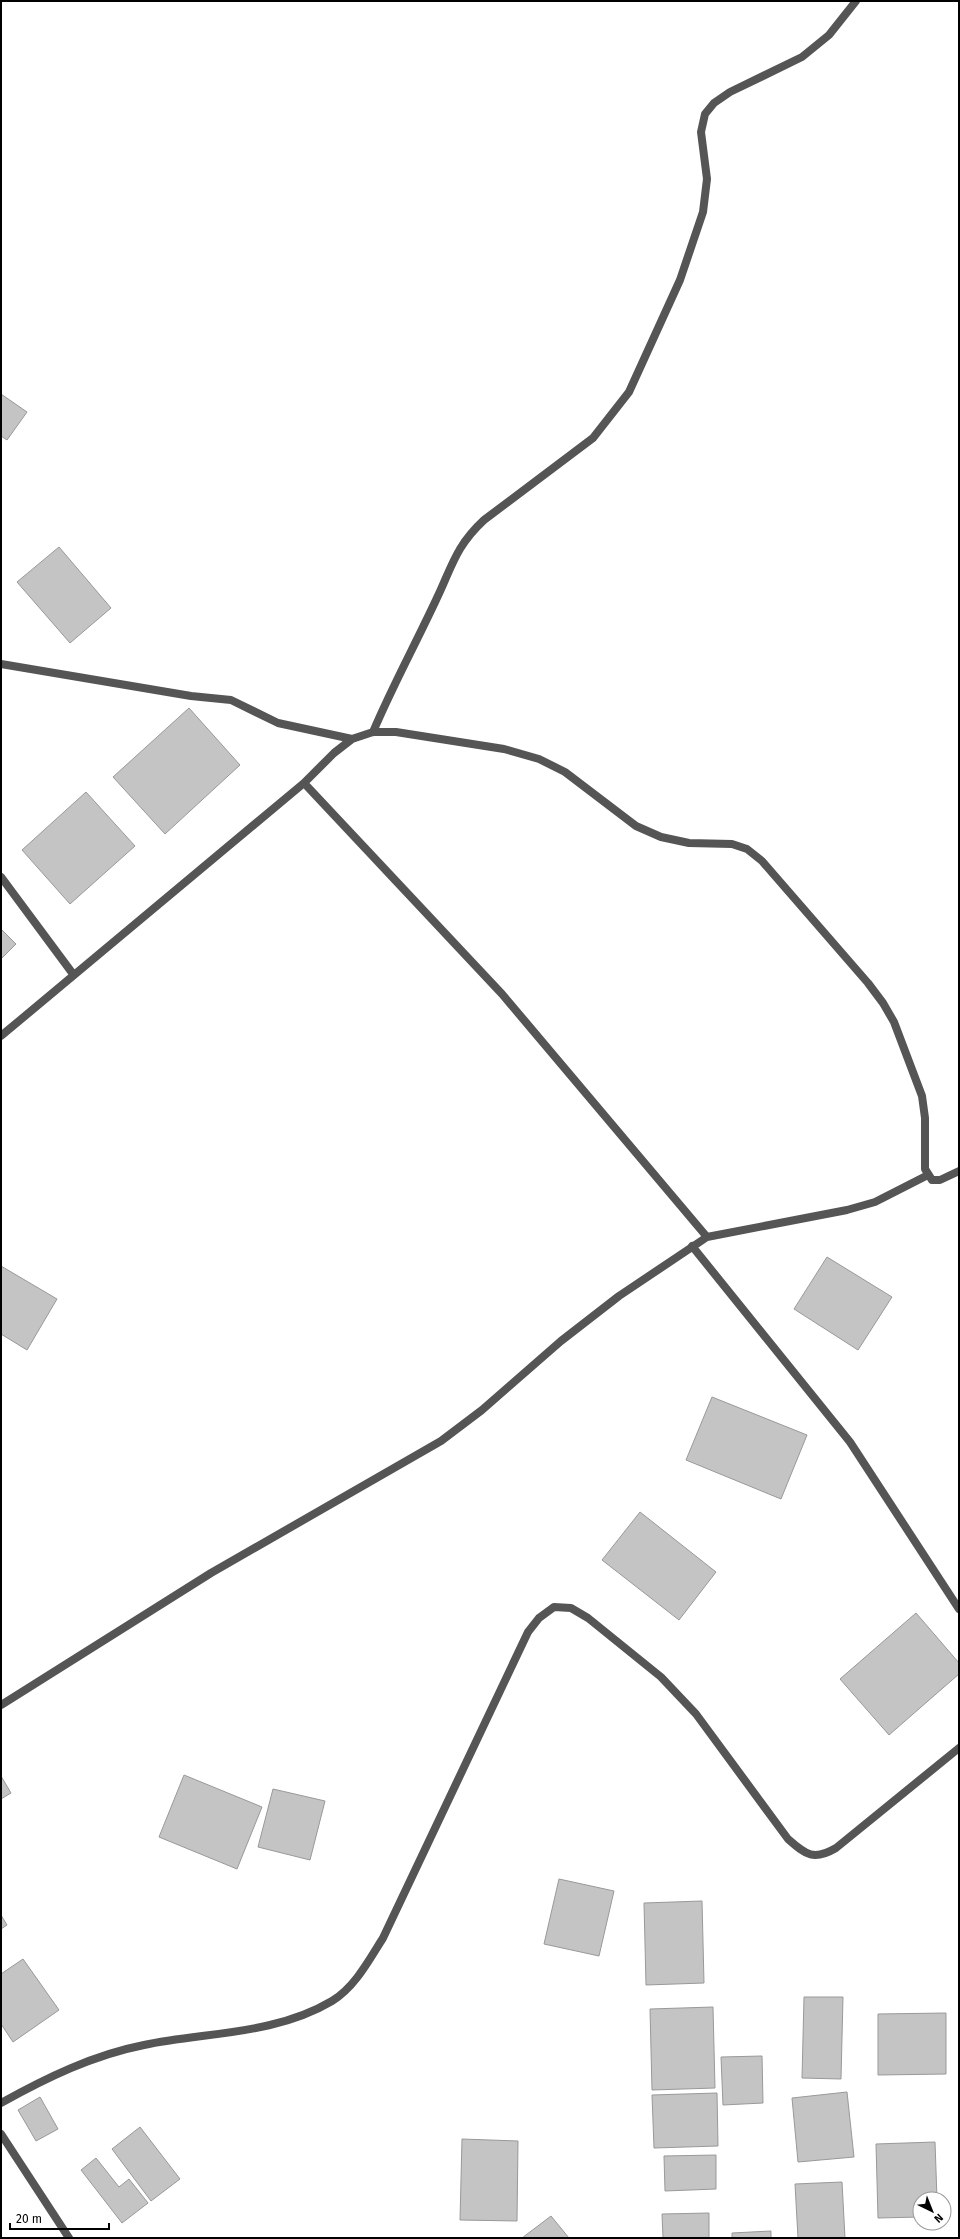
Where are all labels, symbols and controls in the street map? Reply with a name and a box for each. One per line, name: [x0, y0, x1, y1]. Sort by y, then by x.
north arrow: [912, 2191, 952, 2231]
scale bar: [10, 2205, 109, 2231]
text: N: [931, 2211, 946, 2225]
text: 20 m: [16, 2212, 42, 2226]

